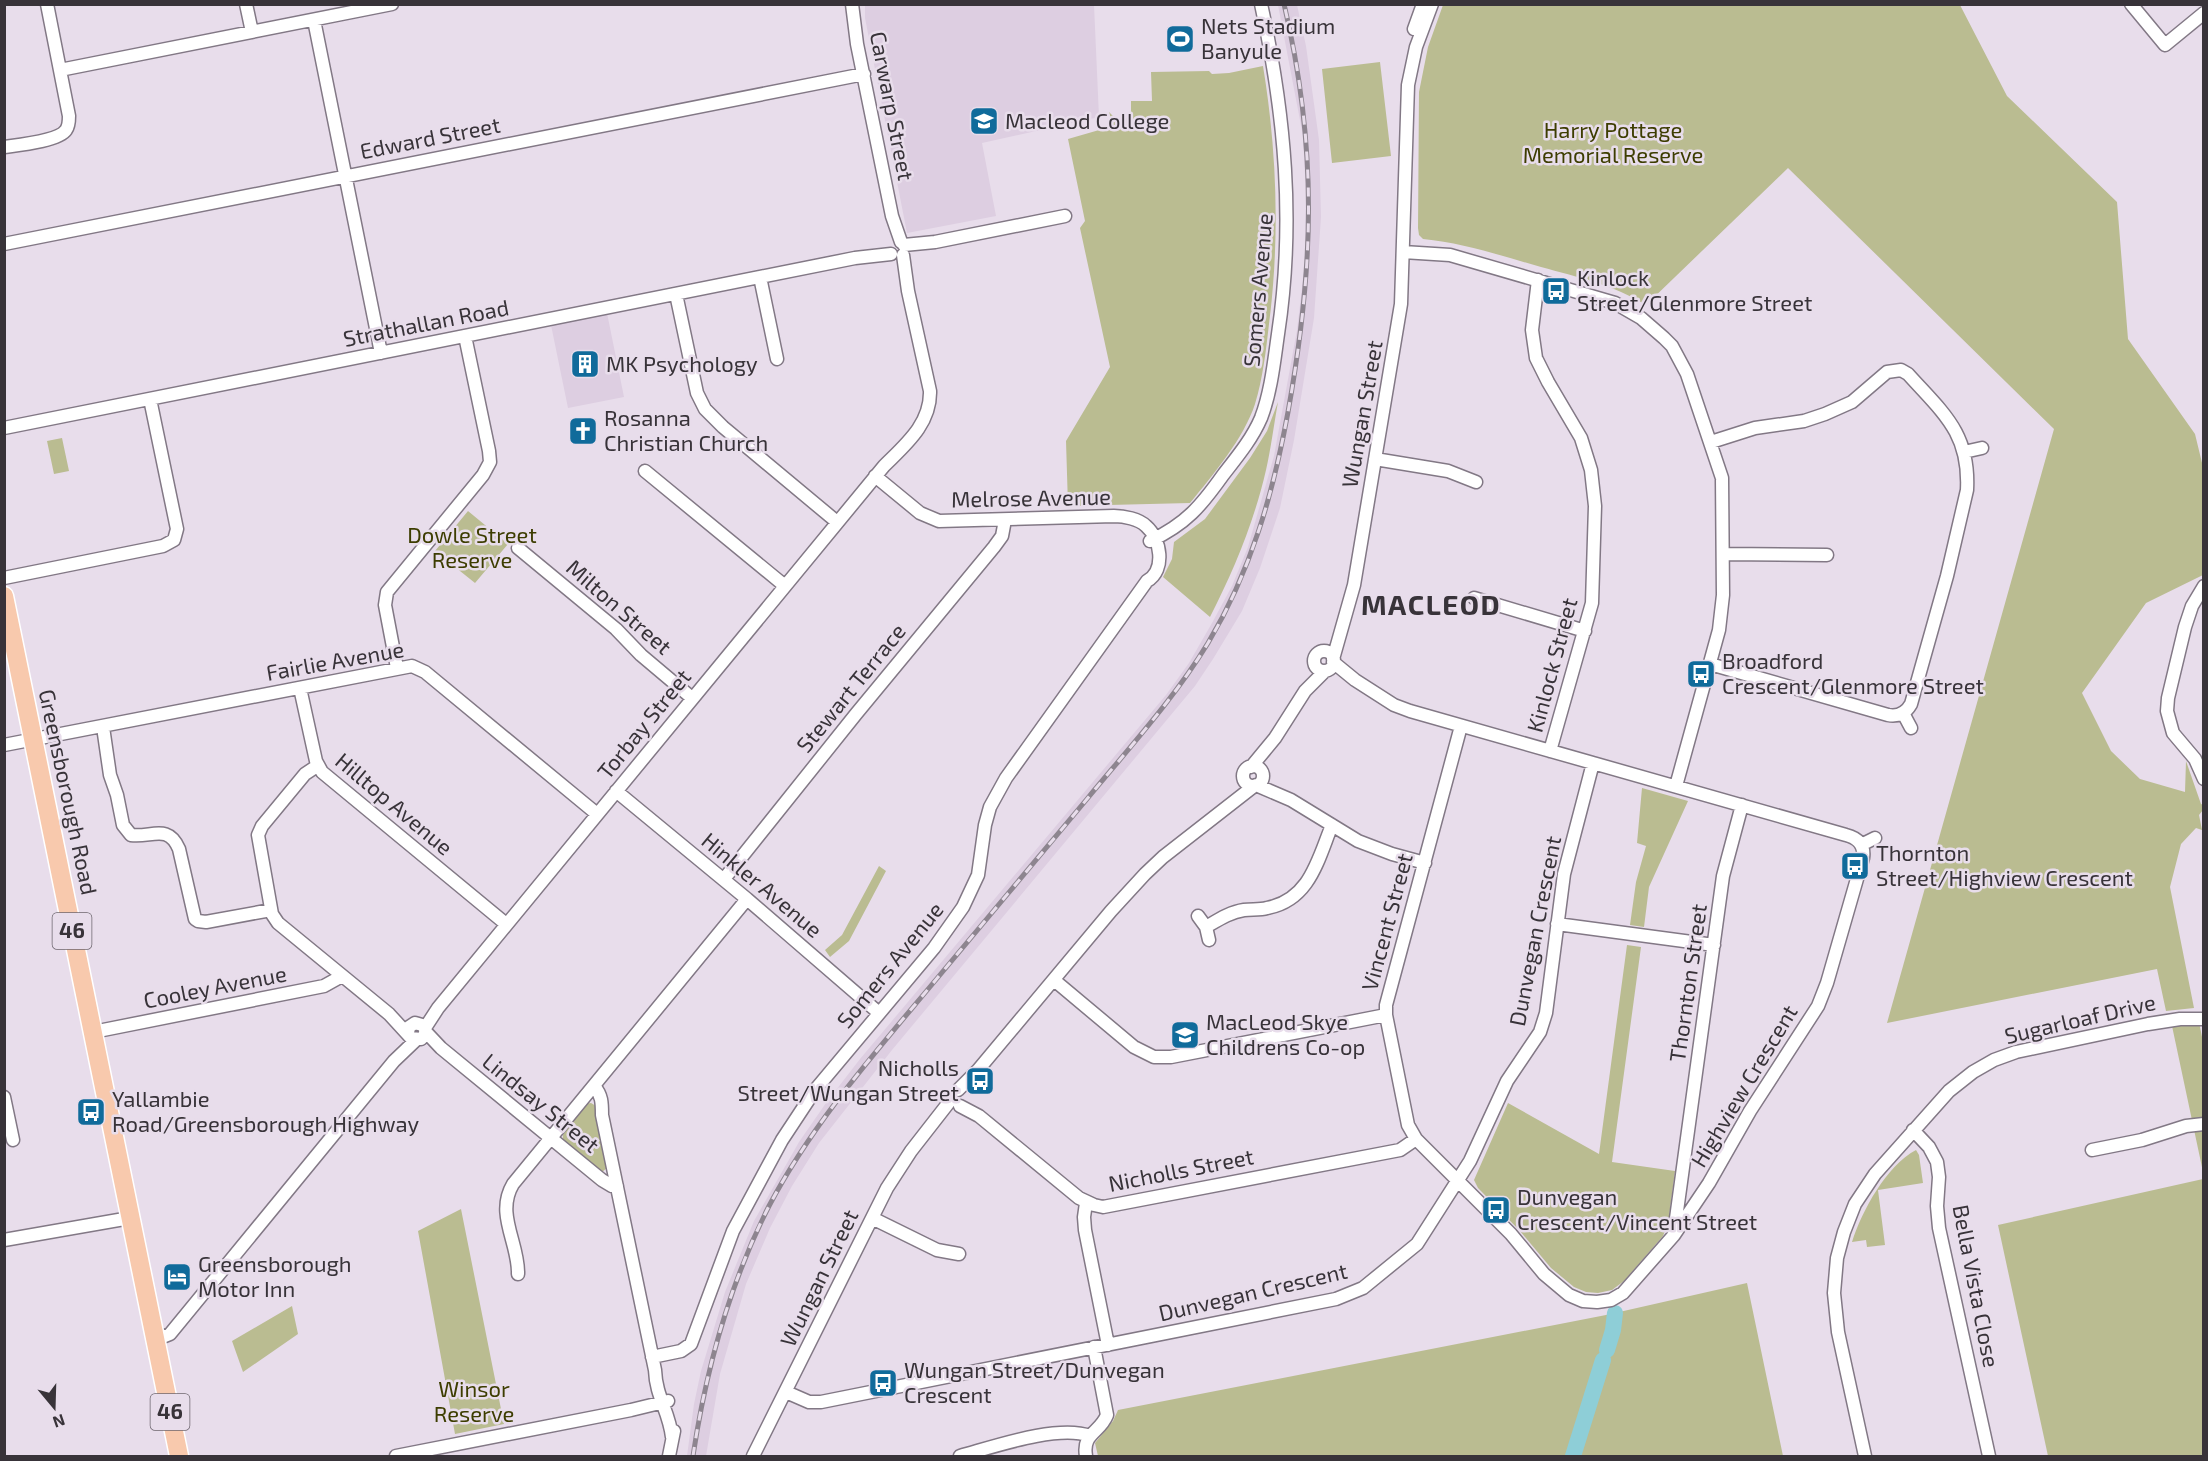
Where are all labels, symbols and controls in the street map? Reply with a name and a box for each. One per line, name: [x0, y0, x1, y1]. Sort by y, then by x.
place label: Nets Stadium Banyule: [1201, 12, 1335, 63]
sports icon: Nets Stadium Banyule: [1164, 23, 1196, 55]
street label: Carwarp Street: [866, 29, 920, 183]
school or university icon: Macleod College: [968, 105, 1000, 137]
place label: Macleod College: [1005, 107, 1169, 133]
street label: Edward Street: [357, 111, 502, 163]
park label: Harry Pottage Memorial Reserve: [1523, 116, 1703, 167]
street label: Somers Avenue: [1237, 212, 1277, 368]
place label: Kinlock Street/Glenmore Street: [1577, 264, 1812, 315]
bus stop icon: Kinlock Street/Glenmore Street: [1540, 275, 1572, 307]
street label: Strathallan Road: [341, 293, 511, 351]
street label: Wungan Street: [1335, 338, 1387, 489]
building icon: MK Psychology: [569, 348, 601, 380]
place label: MK Psychology: [606, 350, 758, 376]
place label: Rosanna Christian Church: [604, 404, 768, 455]
church icon: Rosanna Christian Church: [567, 415, 599, 447]
street label: Melrose Avenue: [951, 483, 1111, 511]
park label: Dowle Street Reserve: [407, 521, 537, 572]
street label: Milton Street: [562, 554, 678, 659]
district label: MACLEOD: [1361, 587, 1501, 621]
street label: Kinlock Street: [1521, 595, 1581, 735]
street label: Stewart Terrace: [790, 618, 910, 757]
street label: Fairlie Avenue: [264, 635, 406, 685]
place label: Broadford Crescent/Glenmore Street: [1722, 647, 1984, 698]
bus stop icon: Broadford Crescent/Glenmore Street: [1685, 658, 1717, 690]
street label: Torbay Street: [591, 663, 695, 783]
street label: Greensborough Road: [35, 687, 103, 897]
street label: Hilltop Avenue: [331, 747, 458, 860]
street label: Hinkler Avenue: [697, 826, 828, 942]
street label: Dunvegan Crescent: [1503, 834, 1565, 1028]
place label: Thornton Street/Highview Crescent: [1876, 839, 2133, 890]
street label: Vincent Street: [1355, 850, 1417, 993]
bus stop icon: Thornton Street/Highview Crescent: [1839, 850, 1871, 882]
street label: Somers Avenue: [831, 896, 948, 1032]
street label: Thornton Street: [1663, 902, 1711, 1064]
road number: 46: [52, 913, 92, 949]
street label: Cooley Avenue: [141, 959, 288, 1013]
street label: Sugarloaf Drive: [2002, 988, 2158, 1048]
street label: Highview Crescent: [1685, 1000, 1802, 1171]
place label: MacLeod Skye Childrens Co-op: [1206, 1008, 1365, 1059]
school or university icon: MacLeod Skye Childrens Co-op: [1169, 1019, 1201, 1051]
street label: Lindsay Street: [478, 1047, 605, 1157]
place label: Nicholls Street/Wungan Street: [737, 1054, 959, 1105]
bus stop icon: Nicholls Street/Wungan Street: [964, 1065, 996, 1097]
place label: Yallambie Road/Greensborough Highway: [112, 1085, 420, 1136]
bus stop icon: Yallambie Road/Greensborough Highway: [75, 1096, 107, 1128]
street label: Nicholls Street: [1106, 1142, 1256, 1196]
place label: Dunvegan Crescent/Vincent Street: [1517, 1183, 1757, 1234]
bus stop icon: Dunvegan Crescent/Vincent Street: [1480, 1194, 1512, 1226]
street label: Bella Vista Close: [1948, 1202, 2005, 1369]
street label: Wungan Street: [774, 1205, 862, 1350]
place label: Greensborough Motor Inn: [198, 1250, 352, 1301]
street label: Dunvegan Crescent: [1156, 1257, 1350, 1325]
hotel icon: Greensborough Motor Inn: [161, 1261, 193, 1293]
place label: Wungan Street/Dunvegan Crescent: [904, 1356, 1165, 1407]
bus stop icon: Wungan Street/Dunvegan Crescent: [867, 1367, 899, 1399]
park label: Winsor Reserve: [434, 1375, 514, 1426]
north arrow: [24, 1377, 84, 1437]
road number: 46: [150, 1394, 190, 1430]
text: N: [50, 1411, 68, 1433]

